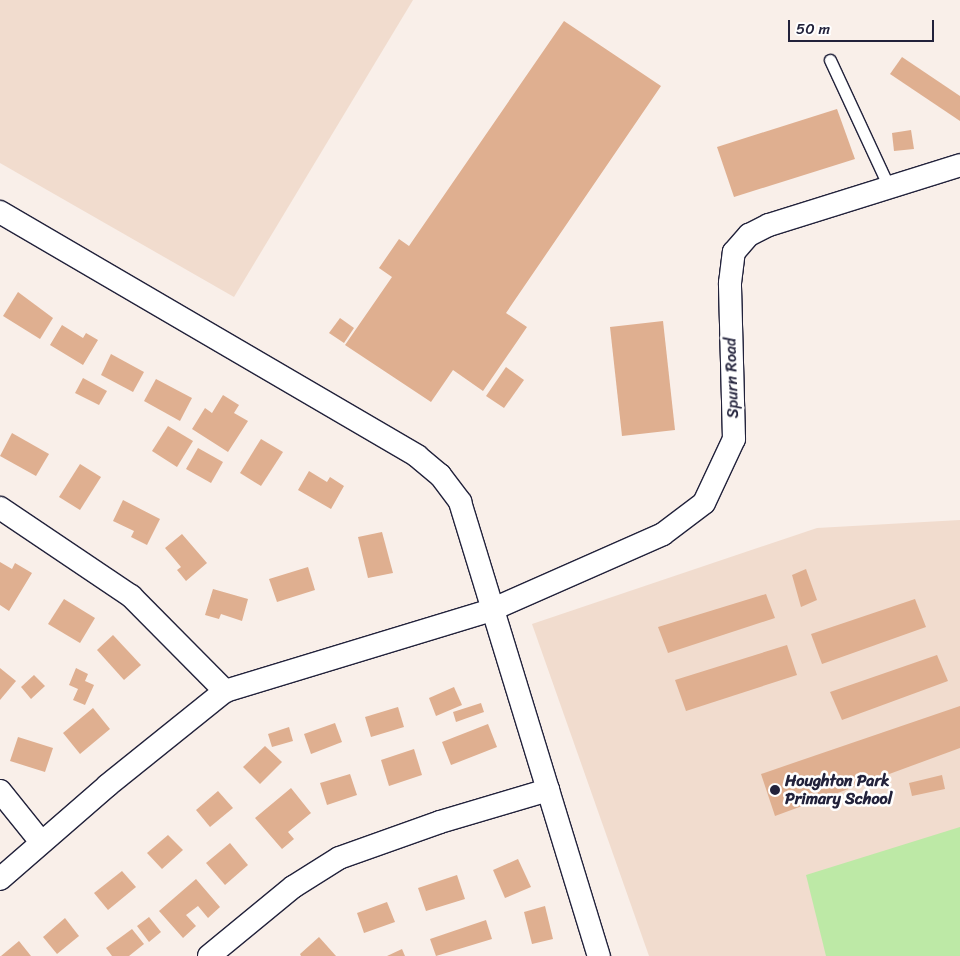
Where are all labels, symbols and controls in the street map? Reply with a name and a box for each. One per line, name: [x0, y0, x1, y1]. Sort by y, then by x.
scale bar: [790, 10, 936, 42]
text: 50 m: [796, 16, 830, 42]
street label: Spurn Road: [721, 337, 743, 419]
place label: Houghton Park Primary School: [785, 771, 892, 809]
marker: Houghton Park Primary School: [769, 784, 781, 796]

